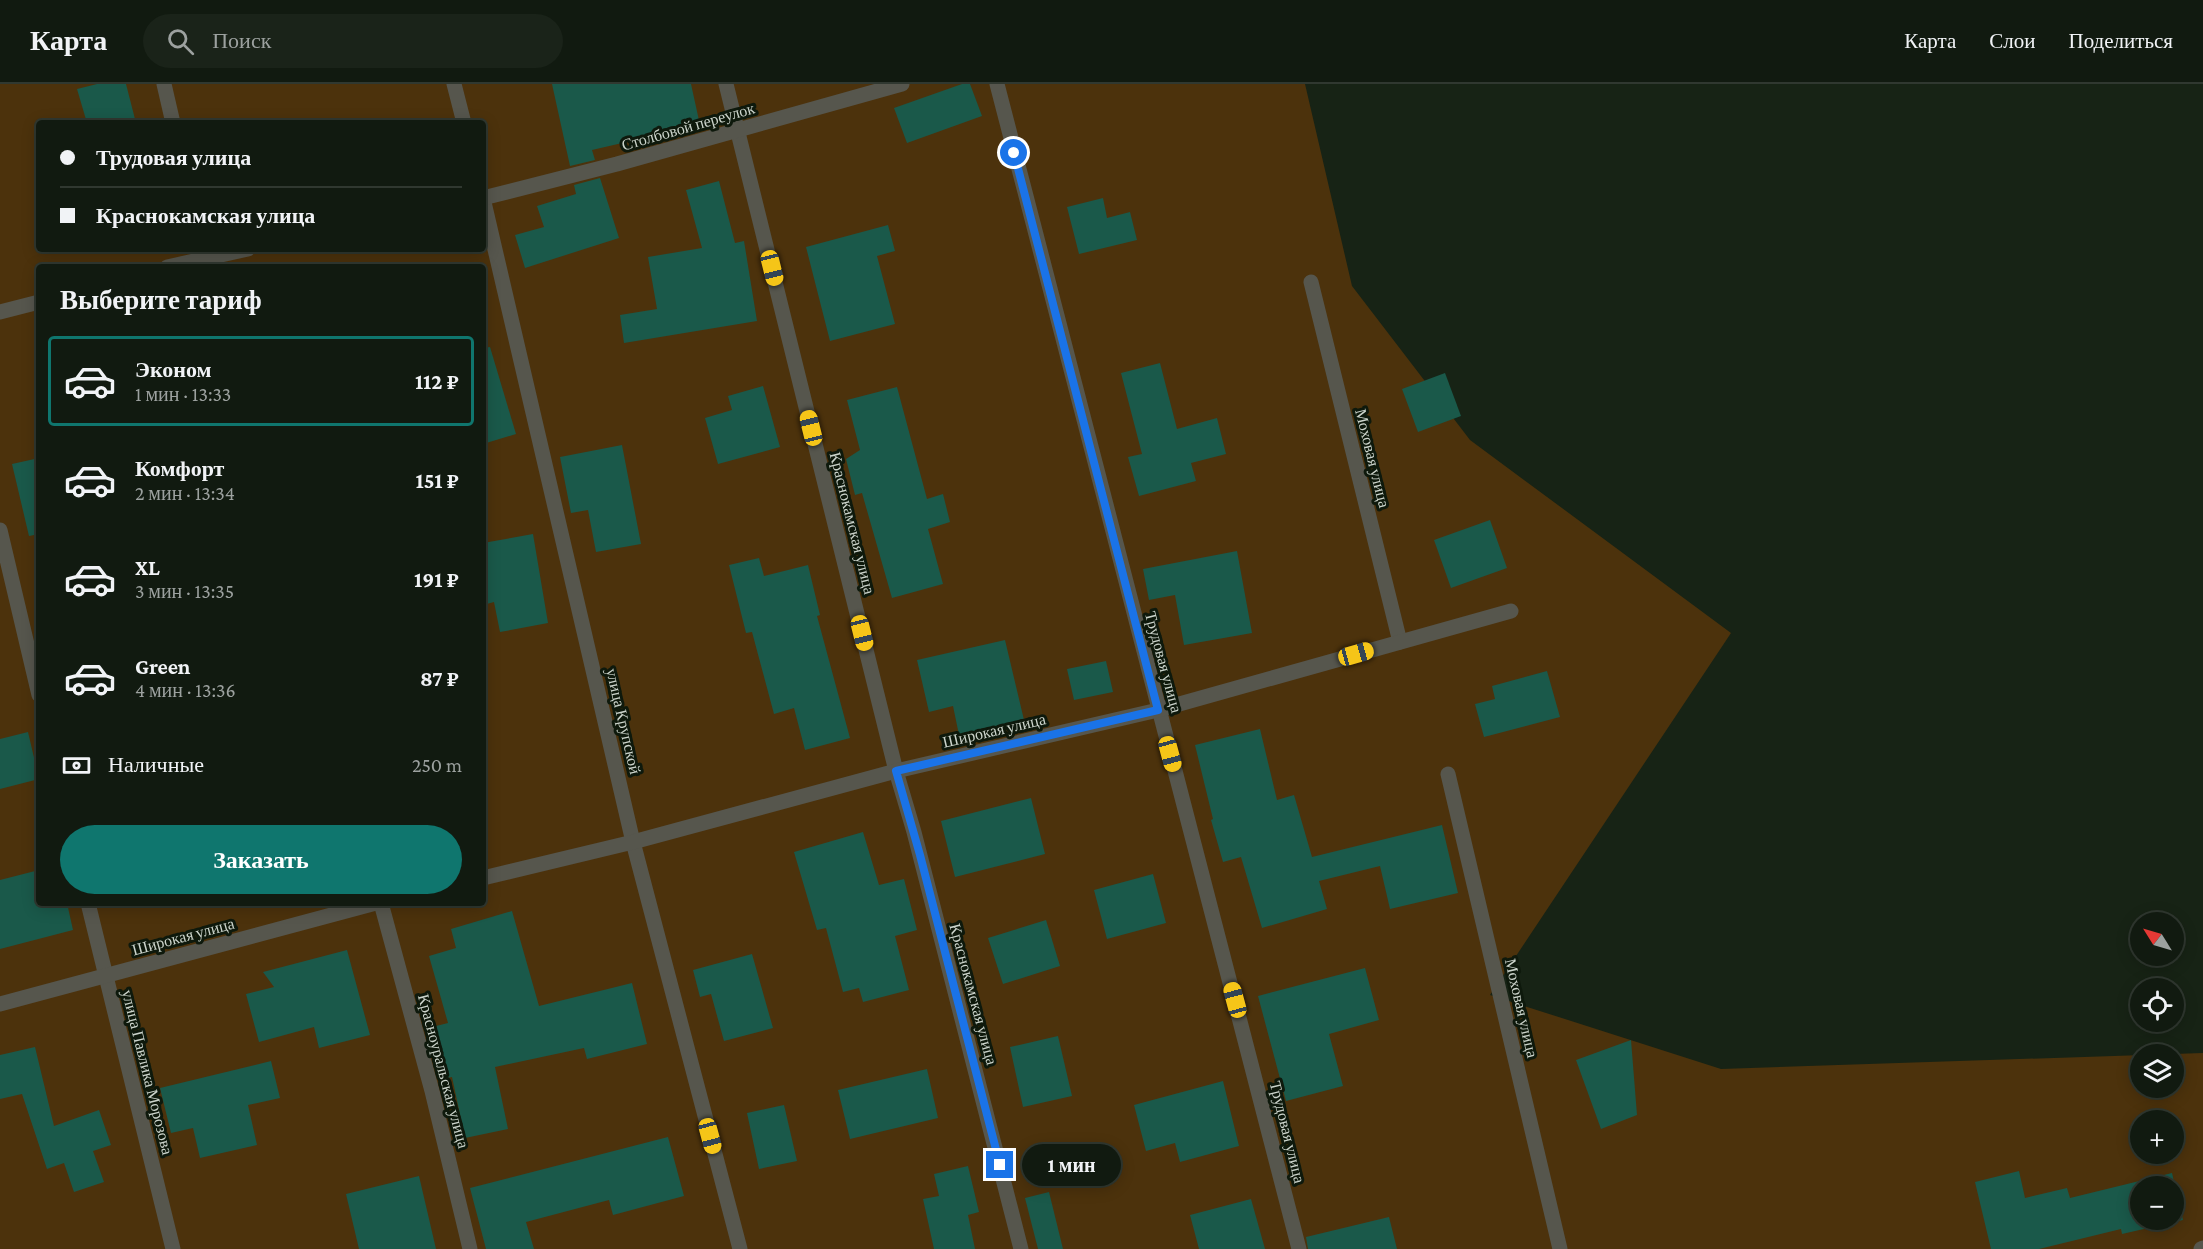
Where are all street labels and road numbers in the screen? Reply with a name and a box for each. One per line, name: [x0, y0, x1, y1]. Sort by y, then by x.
street label: Столбовой переулок: [620, 99, 757, 155]
street label: Моховая улица: [1351, 407, 1393, 509]
street label: Краснокамская улица: [826, 450, 878, 596]
street label: Трудовая улица: [1141, 610, 1185, 715]
street label: улица Крупской: [602, 667, 644, 776]
street label: Широкая улица: [941, 710, 1048, 752]
street label: Широкая улица: [130, 915, 236, 959]
street label: Краснокамская улица: [945, 922, 1001, 1067]
street label: Моховая улица: [1501, 957, 1541, 1060]
street label: улица Павлика Морозова: [118, 988, 176, 1157]
street label: Красноуральская улица: [414, 992, 472, 1150]
street label: Трудовая улица: [1266, 1079, 1308, 1185]

